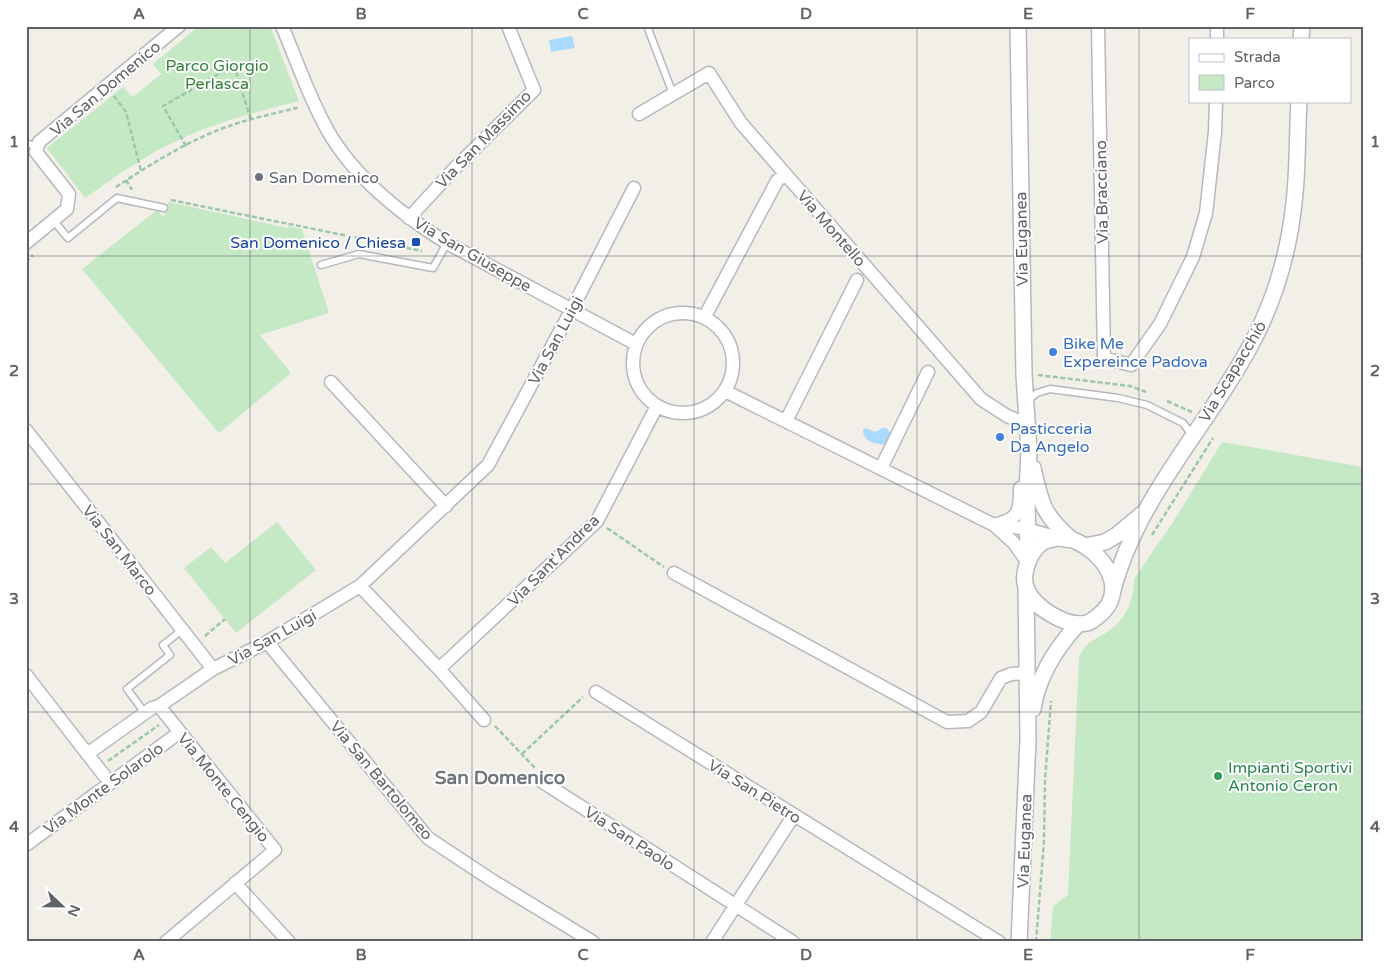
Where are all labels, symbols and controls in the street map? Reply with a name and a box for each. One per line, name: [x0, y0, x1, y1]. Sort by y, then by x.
text: A: [133, 4, 145, 24]
text: B: [355, 4, 367, 24]
text: C: [577, 4, 589, 24]
text: D: [800, 4, 812, 24]
text: E: [1023, 4, 1033, 24]
text: F: [1245, 4, 1255, 24]
street label: Via San Domenico: [46, 37, 165, 141]
legend: [1189, 38, 1352, 102]
text: Strada: [1234, 48, 1281, 66]
park label: Parco Giorgio Perlasca: [165, 56, 269, 94]
text: Parco: [1234, 74, 1275, 92]
street label: Via San Massimo: [432, 86, 536, 193]
text: 1: [9, 132, 19, 152]
text: 1: [1370, 132, 1380, 152]
street label: Via Bracciano: [1091, 140, 1113, 244]
place label: San Domenico: [269, 168, 379, 188]
marker: San Domenico: [253, 171, 265, 183]
street label: Via Montello: [792, 186, 870, 271]
street label: Via Euganea: [1011, 191, 1033, 287]
street label: Via San Giuseppe: [410, 213, 535, 297]
place label: San Domenico / Chiesa: [230, 233, 406, 253]
marker: San Domenico / Chiesa: [410, 236, 422, 248]
street label: Via San Luigi: [524, 293, 588, 388]
street label: Via Scapacchiò: [1195, 317, 1271, 426]
place label: Bike Me Expereince Padova: [1063, 334, 1208, 372]
marker: Bike Me Expereince Padova: [1047, 346, 1059, 358]
text: 2: [9, 361, 19, 381]
text: 2: [1370, 361, 1380, 381]
place label: Pasticceria Da Angelo: [1010, 419, 1092, 457]
marker: Pasticceria Da Angelo: [994, 431, 1006, 443]
street label: Via San Marco: [78, 501, 161, 600]
street label: Via Sant'Andrea: [504, 511, 604, 611]
text: 3: [9, 589, 19, 609]
text: 3: [1370, 589, 1380, 609]
street label: Via San Luigi: [225, 605, 320, 670]
street label: Via San Bartolomeo: [325, 717, 437, 845]
street label: Via Monte Cengio: [173, 729, 274, 846]
street label: Via Monte Solarolo: [40, 738, 168, 839]
street label: Via San Pietro: [704, 755, 805, 828]
place label: Impianti Sportivi Antonio Ceron: [1228, 758, 1352, 796]
district label: San Domenico: [435, 767, 565, 789]
marker: Impianti Sportivi Antonio Ceron: [1212, 770, 1224, 782]
street label: Via Euganea: [1013, 793, 1037, 889]
street label: Via San Paolo: [581, 802, 678, 875]
text: 4: [9, 817, 19, 837]
text: 4: [1370, 817, 1380, 837]
north arrow: [38, 880, 88, 930]
text: N: [64, 902, 84, 919]
text: A: [133, 945, 145, 965]
text: B: [355, 945, 367, 965]
text: C: [577, 945, 589, 965]
text: D: [800, 945, 812, 965]
text: E: [1023, 945, 1033, 965]
text: F: [1245, 945, 1255, 965]

